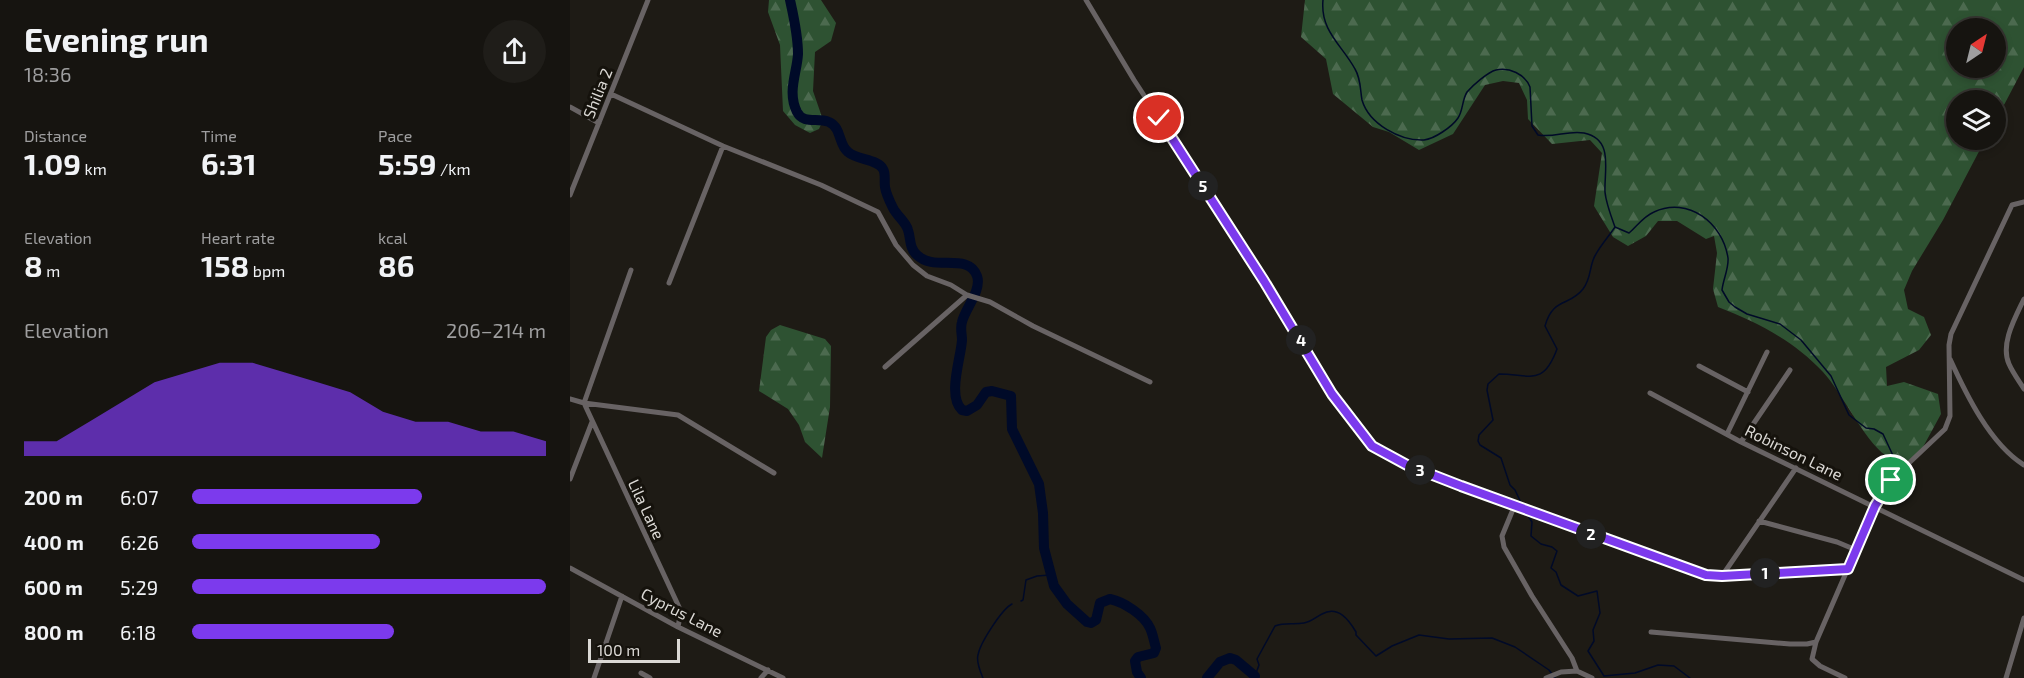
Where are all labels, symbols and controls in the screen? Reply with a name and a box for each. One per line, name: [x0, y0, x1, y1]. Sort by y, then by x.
north arrow: [1946, 18, 2006, 78]
map controls: [1946, 18, 2006, 150]
text: Evening run: [24, 19, 209, 59]
button: share: [483, 20, 546, 83]
text: 18:36: [24, 62, 71, 86]
street label: Shilia 2: [578, 65, 616, 121]
button: layers: [1946, 90, 2006, 150]
pin: [1133, 92, 1184, 143]
icon: check: [1142, 101, 1175, 134]
text: Distance: [24, 126, 87, 145]
text: Time: [201, 126, 237, 145]
text: Pace: [378, 126, 412, 145]
text: 1.09: [24, 145, 81, 181]
text: 6:31: [201, 145, 256, 181]
text: 5:59: [378, 145, 437, 181]
text: km: [81, 159, 107, 178]
text: /km: [437, 159, 471, 178]
pin: 5: [1188, 171, 1218, 201]
text: 5: [1199, 176, 1207, 195]
text: Elevation: [24, 228, 92, 247]
text: Heart rate: [201, 228, 275, 247]
text: kcal: [378, 228, 407, 247]
text: 8: [24, 247, 43, 283]
text: 158: [201, 247, 249, 283]
text: 86: [378, 247, 414, 283]
text: m: [43, 261, 60, 280]
text: bpm: [249, 261, 285, 280]
text: Elevation: [24, 318, 109, 342]
text: 206–214 m: [446, 318, 546, 342]
pin: 4: [1286, 325, 1316, 355]
text: 4: [1296, 330, 1306, 349]
street label: Robinson Lane: [1742, 420, 1846, 484]
pin: [1865, 454, 1916, 505]
pin: 3: [1405, 455, 1435, 485]
text: 3: [1415, 460, 1425, 479]
icon: arrive: [1874, 463, 1907, 496]
street label: Lila Lane: [625, 476, 669, 542]
text: 200 m: [24, 485, 83, 509]
text: 6:07: [120, 485, 158, 509]
pin: 2: [1576, 519, 1606, 549]
text: 2: [1586, 524, 1596, 543]
text: 400 m: [24, 530, 84, 554]
text: 6:26: [120, 530, 159, 554]
pin: 1: [1750, 558, 1780, 588]
text: 1: [1762, 563, 1768, 582]
text: 600 m: [24, 575, 83, 599]
text: 5:29: [120, 575, 158, 599]
street label: Cyprus Lane: [638, 583, 726, 641]
text: 800 m: [24, 620, 84, 644]
text: 6:18: [120, 620, 156, 644]
scale bar: [588, 636, 680, 664]
text: 100 m: [597, 640, 640, 659]

